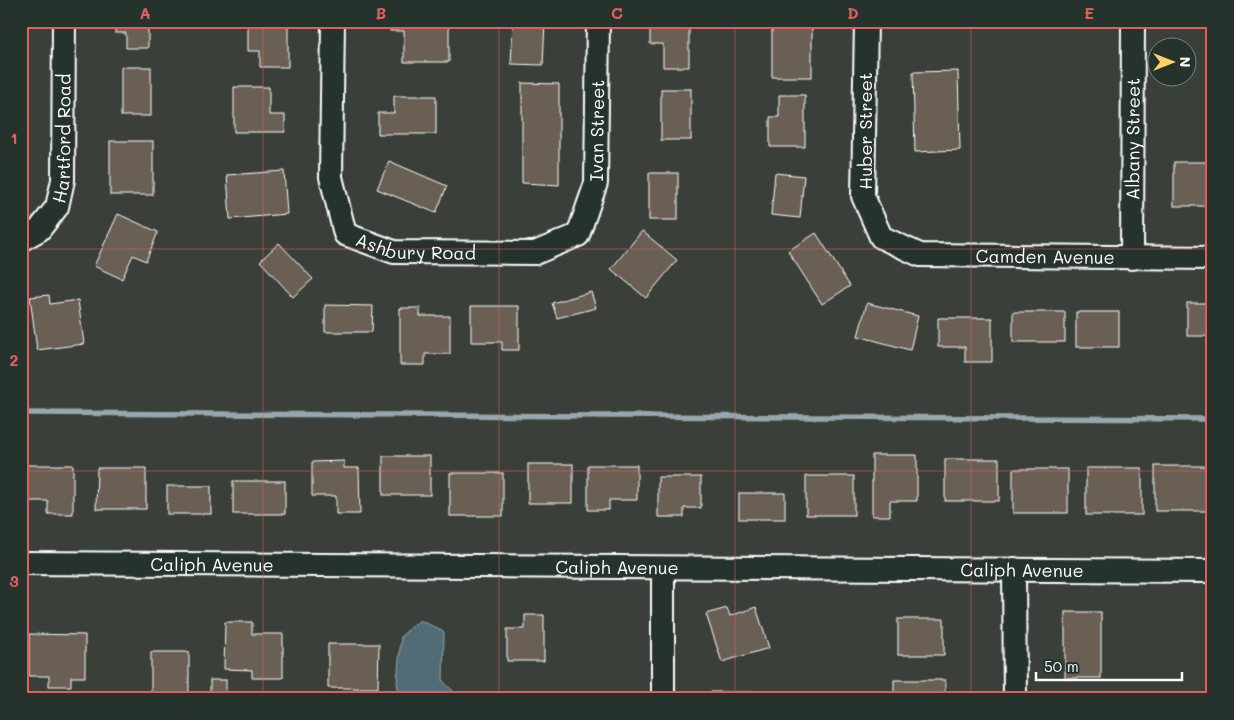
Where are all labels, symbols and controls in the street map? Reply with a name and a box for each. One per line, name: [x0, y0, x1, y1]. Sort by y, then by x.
text: A: [139, 2, 151, 23]
text: B: [376, 2, 386, 23]
text: C: [611, 2, 623, 23]
text: D: [847, 2, 859, 23]
text: E: [1084, 2, 1094, 23]
north arrow: [1146, 38, 1196, 88]
text: N: [1176, 57, 1195, 67]
street label: Huber Street: [853, 72, 877, 190]
street label: Hartford Road: [46, 73, 76, 205]
street label: Albany Street: [1120, 78, 1145, 200]
street label: Ivan Street: [584, 80, 609, 182]
text: 1: [10, 127, 18, 148]
street label: Ashbury Road: [352, 227, 476, 265]
street label: Camden Avenue: [976, 244, 1115, 269]
text: 2: [10, 349, 19, 370]
street label: Caliph Avenue: [150, 552, 274, 577]
street label: Caliph Avenue: [555, 555, 679, 579]
street label: Caliph Avenue: [960, 557, 1084, 582]
text: 3: [9, 570, 19, 591]
scale bar: [1036, 650, 1183, 682]
text: 50 m: [1044, 656, 1079, 676]

